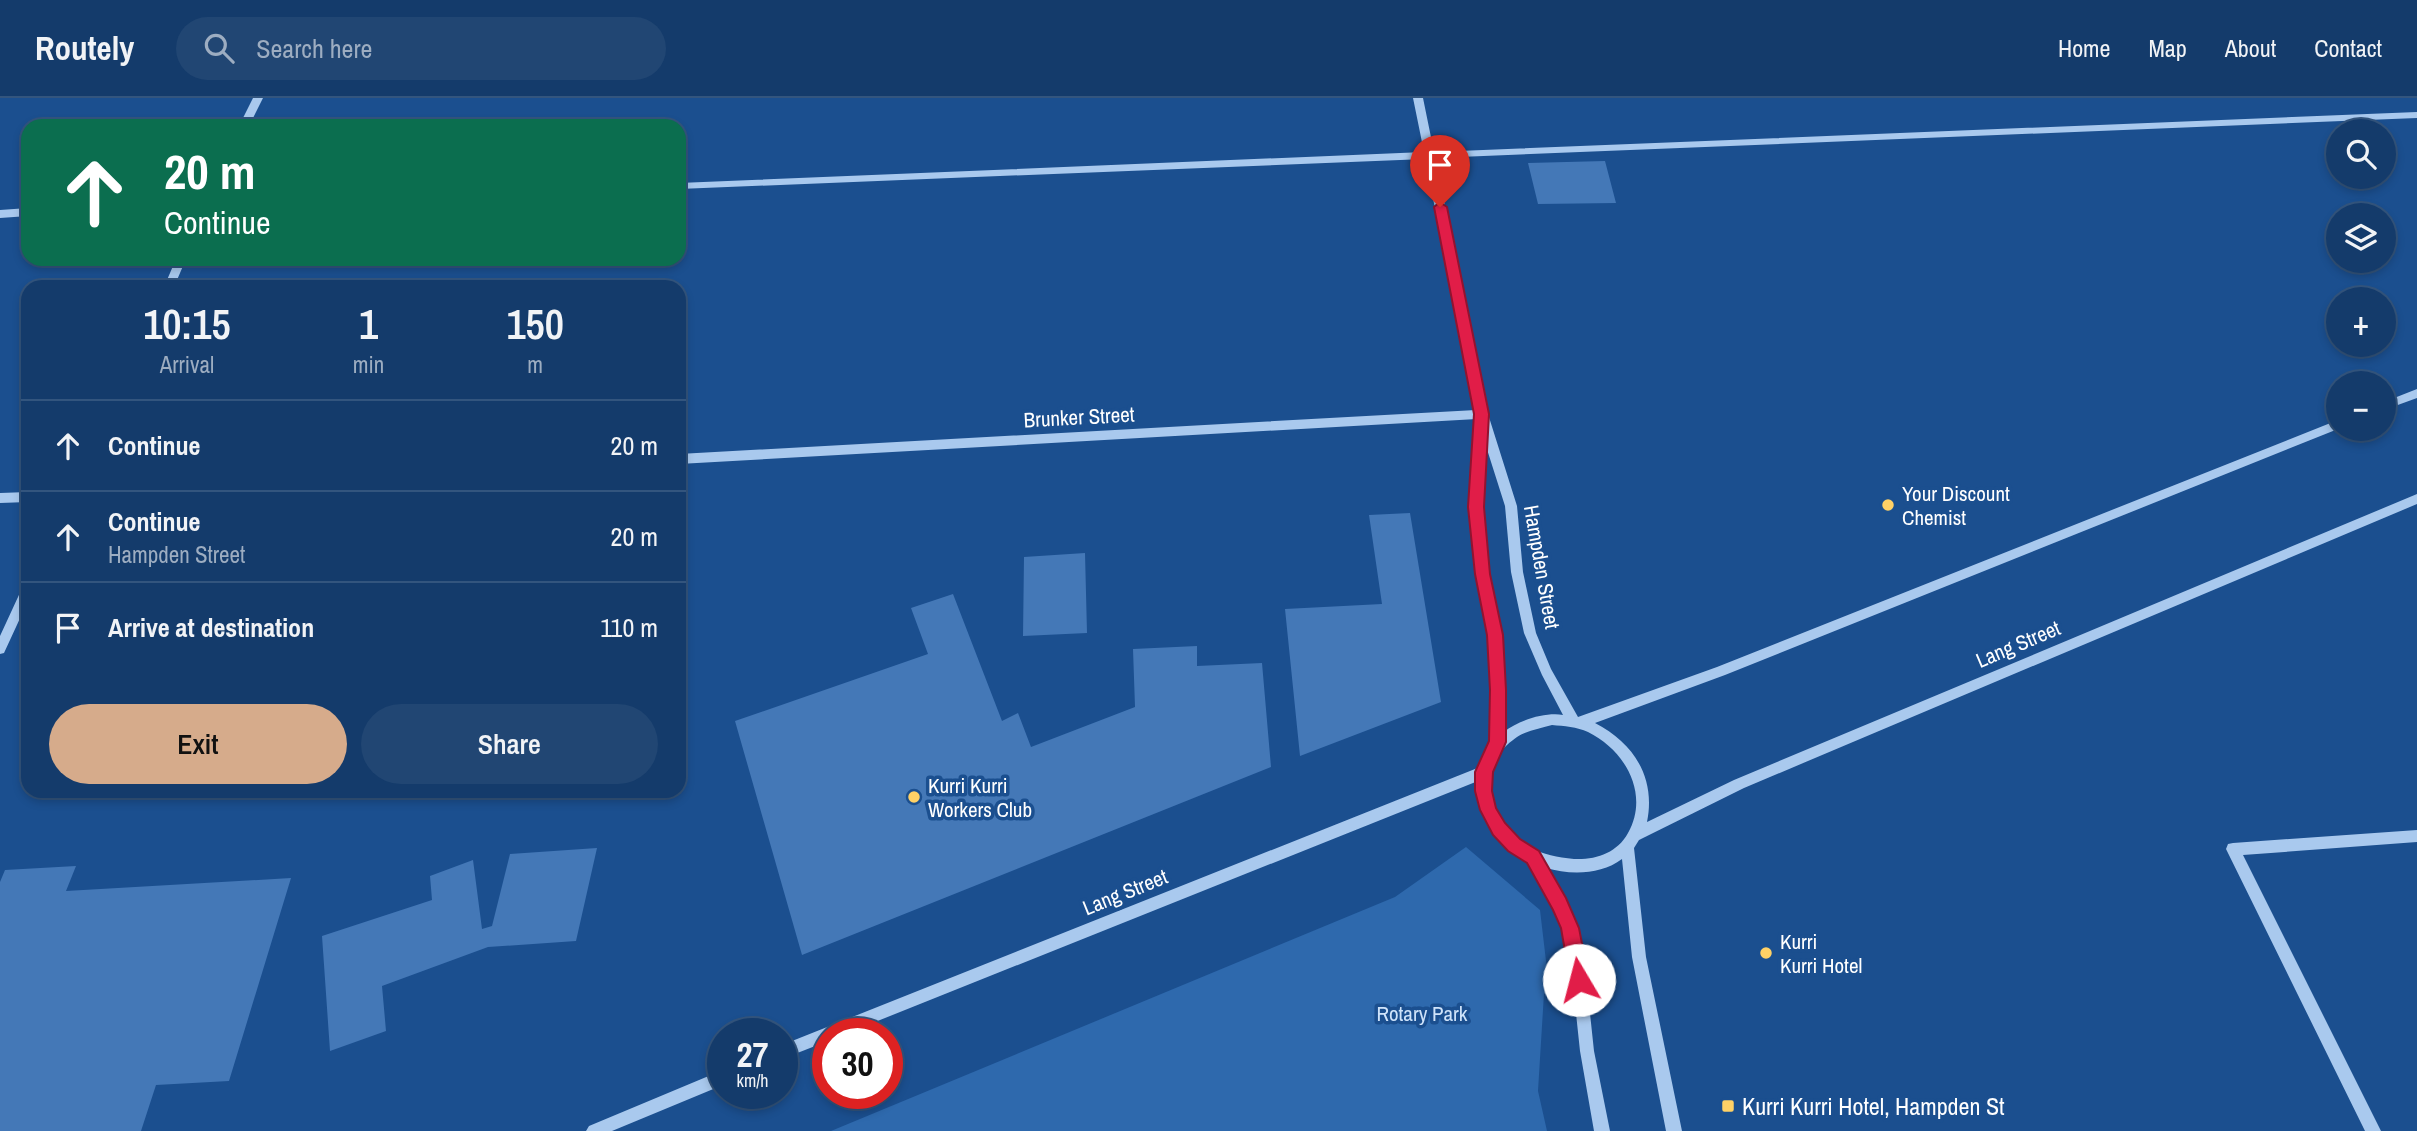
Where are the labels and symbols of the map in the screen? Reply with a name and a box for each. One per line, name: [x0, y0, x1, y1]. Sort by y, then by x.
pin: [1410, 135, 1470, 207]
street label: Brunker Street: [1023, 400, 1135, 434]
place label: Your Discount Chemist: [1902, 479, 2010, 532]
marker: Your Discount Chemist: [1880, 497, 1896, 513]
street label: Hampden Street: [1517, 503, 1567, 631]
street label: Lang Street: [1971, 613, 2065, 675]
place label: Kurri Kurri Workers Club: [928, 771, 1032, 824]
marker: Kurri Kurri Workers Club: [906, 789, 922, 805]
street label: Lang Street: [1078, 862, 1172, 922]
place label: Kurri Kurri Hotel: [1780, 927, 1862, 980]
position arrow: [1542, 943, 1616, 1017]
marker: Kurri Kurri Hotel: [1758, 945, 1774, 961]
park label: Rotary Park: [1377, 999, 1468, 1028]
speed limit sign: 30: [812, 1018, 903, 1109]
place label: Kurri Kurri Hotel, Hampden St: [1742, 1090, 2005, 1122]
marker: Kurri Kurri Hotel, Hampden St: [1720, 1098, 1736, 1114]

